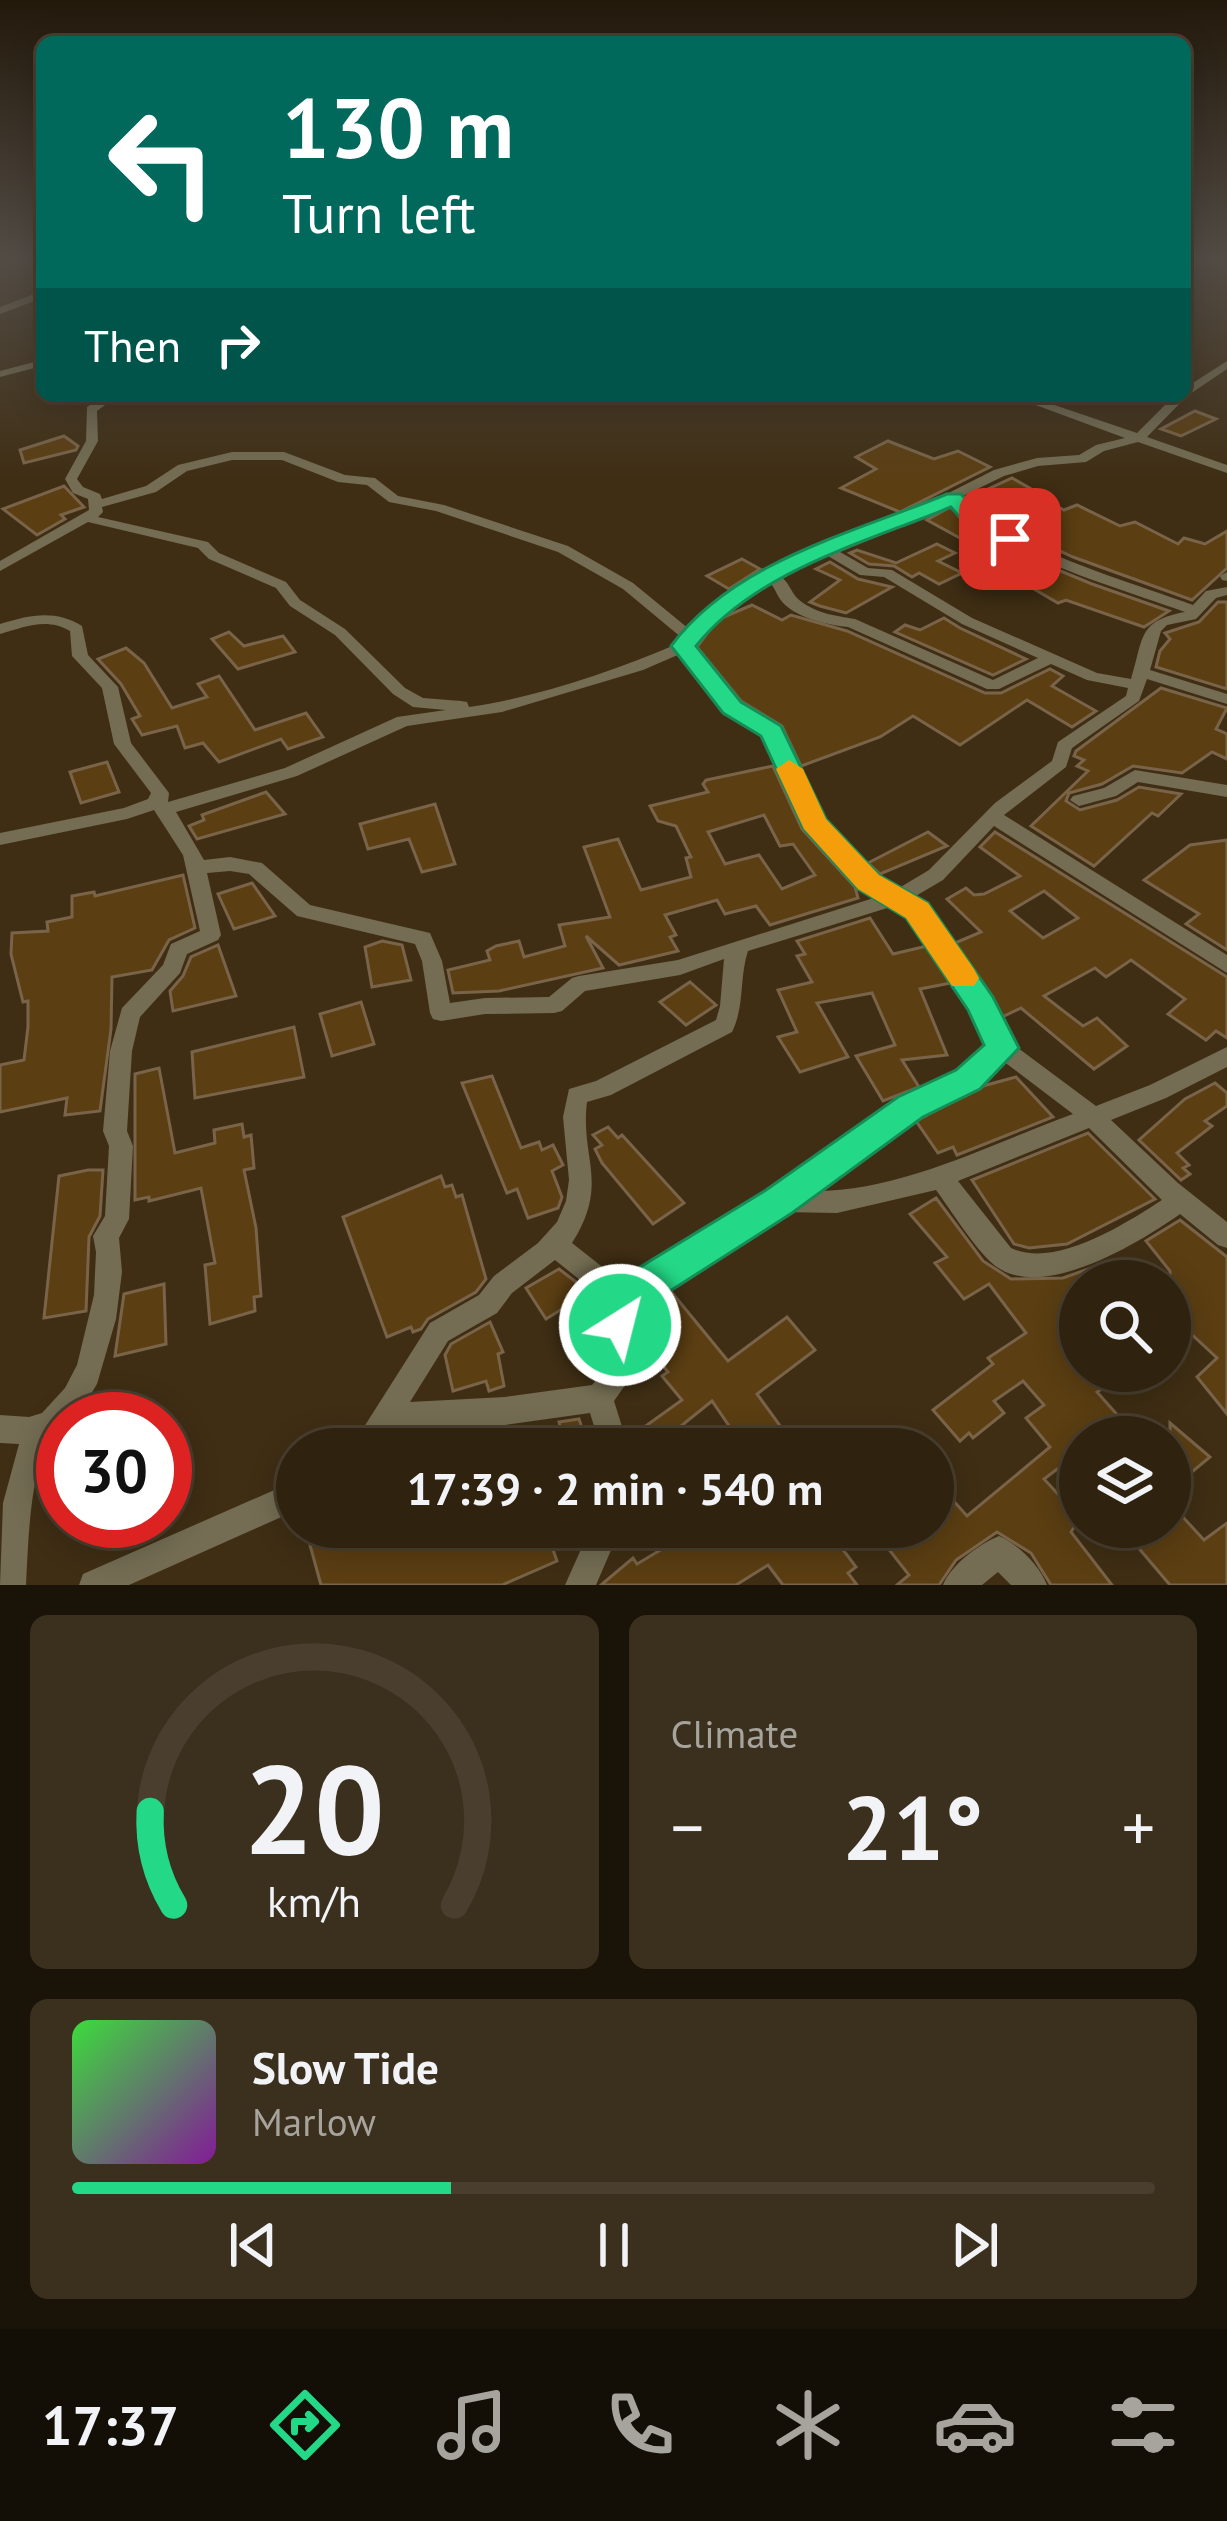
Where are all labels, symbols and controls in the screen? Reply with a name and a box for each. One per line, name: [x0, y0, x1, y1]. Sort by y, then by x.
text: 130 m: [282, 72, 514, 181]
icon: left: [84, 84, 240, 240]
text: Turn left: [282, 178, 476, 248]
icon: right: [205, 312, 271, 378]
text: Then: [84, 316, 181, 374]
pin: [959, 488, 1061, 590]
icon: arrive: [977, 506, 1043, 572]
map controls: [1059, 1260, 1191, 1548]
button: search: [1059, 1260, 1191, 1392]
position arrow: [557, 1262, 683, 1388]
speed limit sign: 30: [36, 1392, 192, 1548]
button: layers: [1059, 1416, 1191, 1548]
text: 17:39 · 2 min · 540 m: [407, 1459, 823, 1517]
text: Climate: [671, 1708, 798, 1759]
text: 20: [243, 1727, 385, 1888]
text: 21°: [842, 1768, 983, 1885]
text: −: [671, 1784, 704, 1869]
text: +: [1122, 1784, 1155, 1869]
text: km/h: [267, 1873, 361, 1929]
text: Slow Tide: [252, 2038, 439, 2096]
text: Marlow: [252, 2096, 376, 2147]
icon: previous: [220, 2212, 286, 2278]
icon: pause: [581, 2212, 647, 2278]
icon: next: [942, 2212, 1008, 2278]
icon: directions: [263, 2383, 347, 2467]
icon: music: [430, 2383, 514, 2467]
icon: phone: [598, 2383, 682, 2467]
icon: climate: [766, 2383, 850, 2467]
icon: car: [933, 2383, 1017, 2467]
icon: filters: [1101, 2383, 1185, 2467]
text: 17:37: [42, 2390, 179, 2460]

